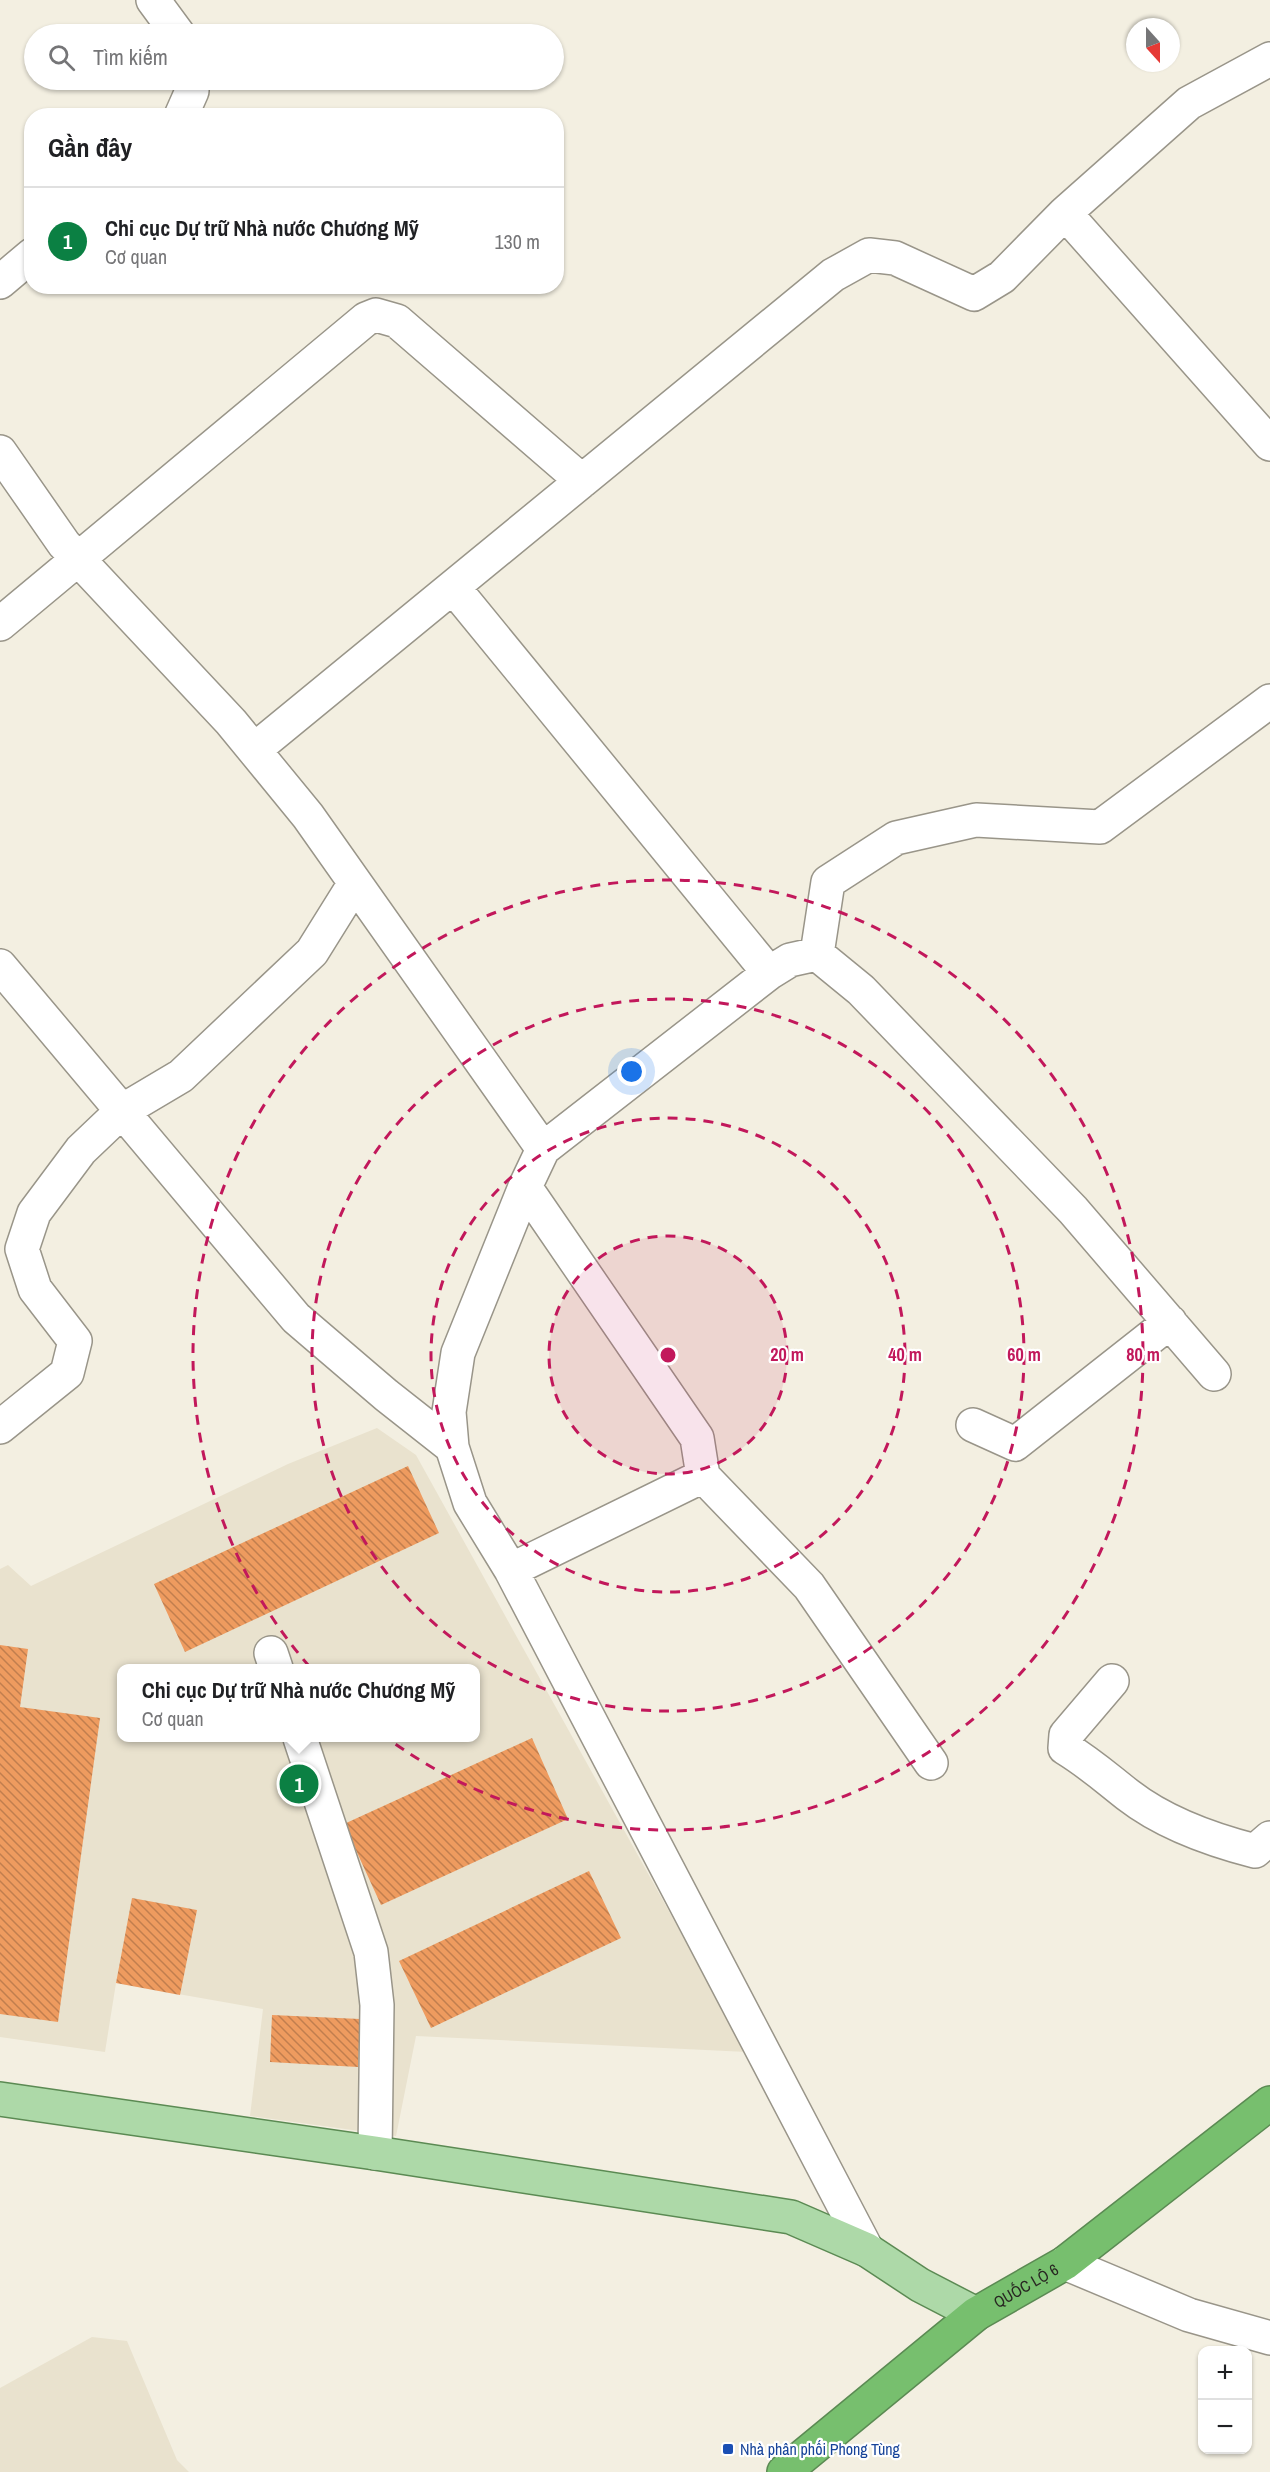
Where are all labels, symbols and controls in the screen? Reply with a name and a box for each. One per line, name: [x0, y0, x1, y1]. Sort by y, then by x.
north arrow: [1126, 18, 1180, 72]
search box: [24, 24, 564, 90]
icon: search: [45, 41, 78, 74]
text: Tìm kiếm: [93, 42, 168, 72]
text: Gần đây: [48, 130, 132, 165]
text: Chi cục Dự trữ Nhà nước Chương Mỹ: [105, 213, 419, 243]
text: 1: [63, 228, 72, 255]
text: 130 m: [494, 228, 540, 255]
text: Cơ quan: [105, 243, 167, 270]
your location: [617, 1057, 646, 1086]
text: 20 m: [770, 1342, 804, 1367]
text: 40 m: [888, 1342, 922, 1367]
text: 60 m: [1007, 1342, 1041, 1367]
text: 80 m: [1126, 1342, 1160, 1367]
centre of rings: [658, 1345, 678, 1365]
popup: [117, 1664, 480, 1742]
text: Chi cục Dự trữ Nhà nước Chương Mỹ: [142, 1675, 455, 1705]
text: Cơ quan: [142, 1705, 204, 1732]
pin: 1: [280, 1762, 318, 1806]
street label: QUỐC LỘ 6: [989, 2258, 1062, 2313]
map controls: [1198, 2346, 1252, 2454]
button: +: [1198, 2346, 1252, 2400]
button: −: [1198, 2400, 1252, 2454]
place label: Nhà phân phối Phong Tùng: [740, 2438, 901, 2460]
marker: Nhà phân phối Phong Tùng: [721, 2442, 735, 2456]

